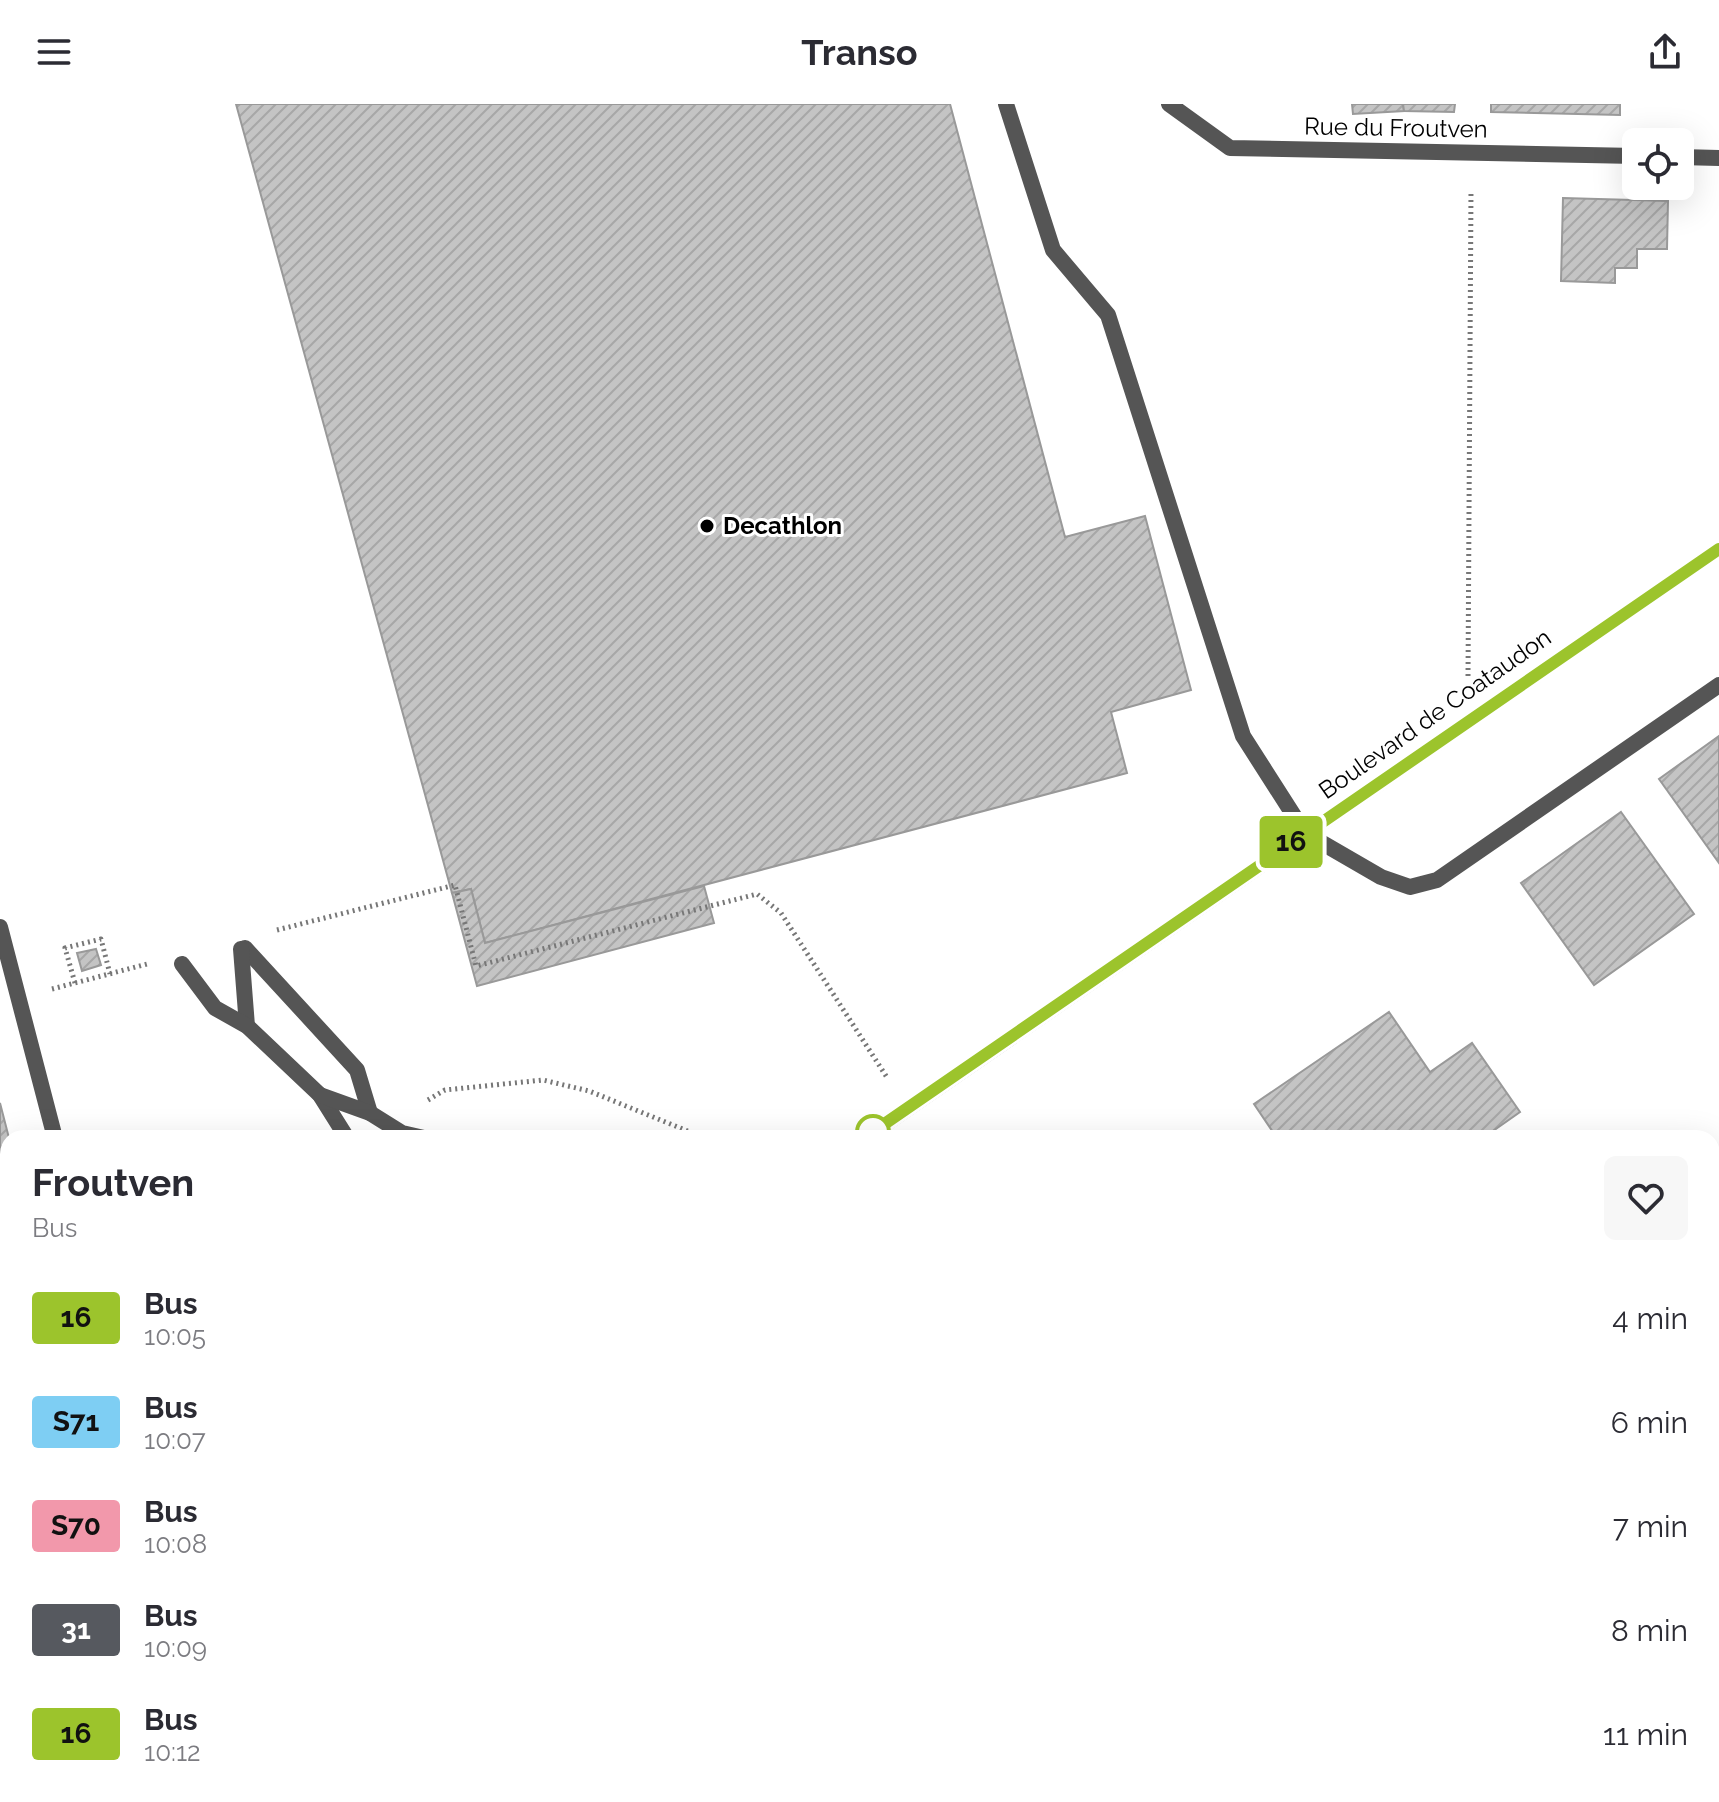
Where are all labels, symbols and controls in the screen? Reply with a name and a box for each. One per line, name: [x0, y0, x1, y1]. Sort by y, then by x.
icon: menu: [32, 30, 76, 74]
icon: share: [1643, 30, 1687, 74]
text: Transo: [801, 31, 918, 73]
street label: Rue du Froutven: [1304, 111, 1488, 144]
map controls: [1622, 128, 1694, 200]
button: locate: [1622, 128, 1694, 200]
place label: Decathlon: [723, 511, 842, 540]
marker: Decathlon: [698, 517, 716, 535]
street label: Boulevard de Coataudon: [1313, 622, 1556, 805]
line badge: 16: [1255, 816, 1327, 868]
text: 16: [1276, 825, 1306, 858]
unlabelled marker: [856, 1115, 890, 1149]
button: heart: [1604, 1156, 1688, 1240]
text: Froutven: [32, 1160, 194, 1205]
text: Bus: [32, 1213, 77, 1243]
text: Bus: [144, 1286, 198, 1321]
text: 16: [61, 1301, 91, 1334]
text: 4 min: [1612, 1301, 1688, 1336]
text: 10:05: [144, 1321, 206, 1351]
text: Bus: [144, 1390, 198, 1425]
text: S71: [53, 1405, 99, 1438]
text: 6 min: [1611, 1405, 1688, 1440]
text: 10:07: [144, 1425, 206, 1455]
text: Bus: [144, 1494, 198, 1529]
text: S70: [51, 1509, 101, 1542]
text: 7 min: [1613, 1509, 1688, 1544]
text: 10:08: [144, 1529, 207, 1559]
text: Bus: [144, 1598, 198, 1633]
text: 31: [61, 1613, 91, 1646]
text: 8 min: [1611, 1613, 1688, 1648]
text: 10:09: [144, 1633, 207, 1663]
text: Bus: [144, 1702, 198, 1737]
text: 16: [61, 1717, 91, 1750]
text: 11 min: [1603, 1717, 1688, 1752]
text: 10:12: [144, 1737, 201, 1767]

